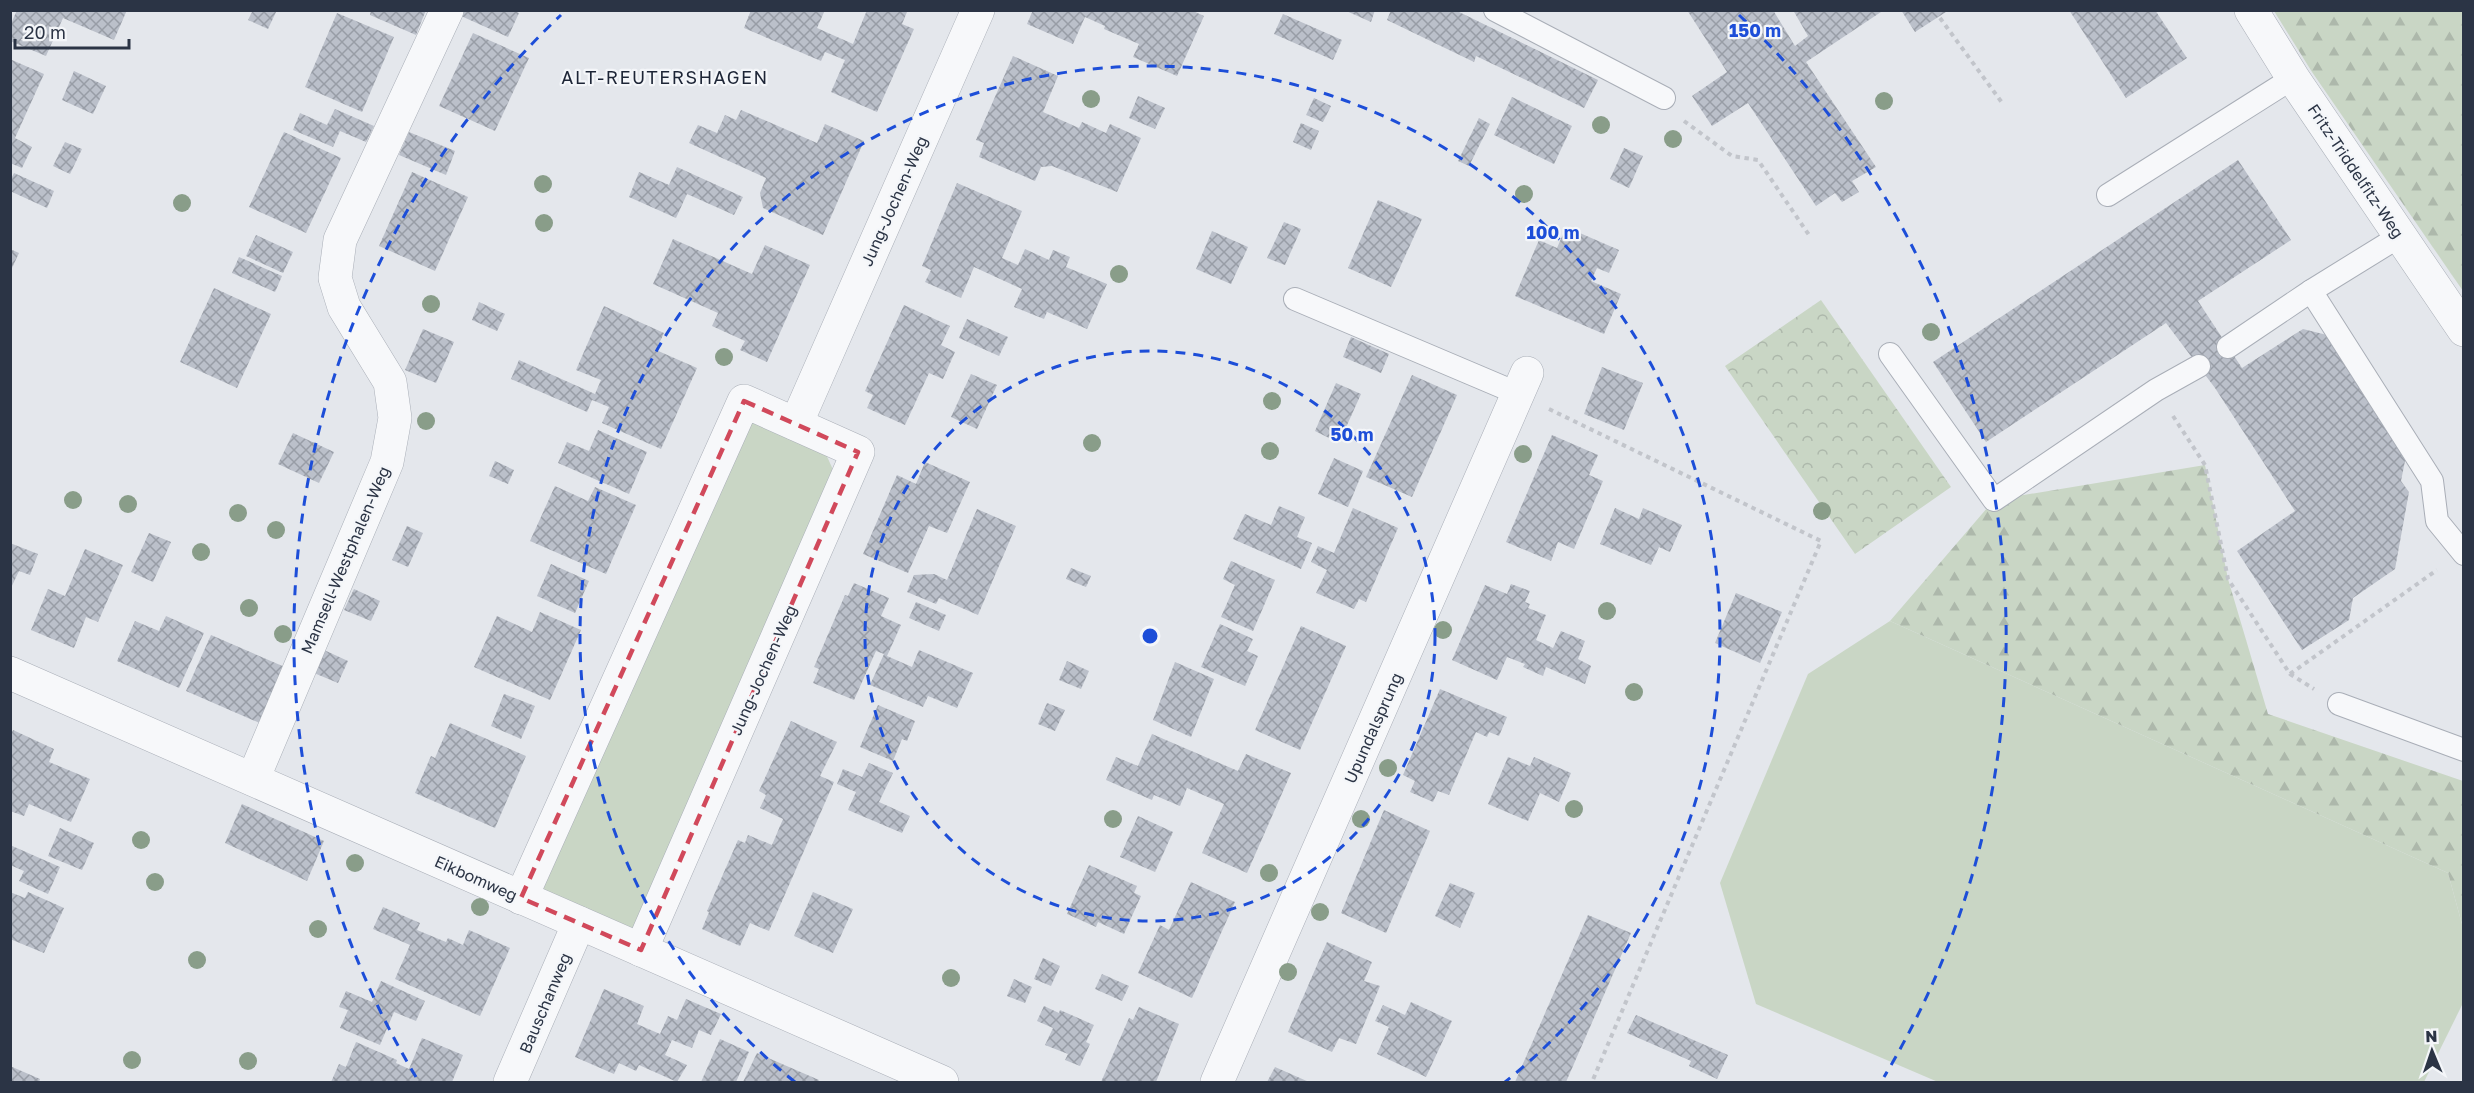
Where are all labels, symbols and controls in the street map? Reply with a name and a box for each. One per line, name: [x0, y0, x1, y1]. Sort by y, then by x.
scale bar: [15, 12, 129, 50]
text: 150 m: [1729, 19, 1781, 41]
text: 20 m: [24, 21, 66, 43]
district label: ALT-REUTERSHAGEN: [561, 66, 769, 88]
street label: Fritz-Triddelfitz-Weg: [2304, 100, 2408, 242]
street label: Jung-Jochen-Weg: [856, 133, 932, 269]
text: 100 m: [1527, 221, 1579, 243]
text: 50 m: [1331, 423, 1373, 445]
street label: Mamsell-Westphalen-Weg: [296, 463, 394, 657]
street label: Jung-Jochen-Weg: [725, 602, 801, 738]
centre of rings: [1140, 626, 1160, 646]
street label: Upundalsprung: [1340, 670, 1406, 786]
street label: Eikbomweg: [432, 851, 520, 905]
street label: Bauschanweg: [515, 950, 575, 1056]
north arrow: [2402, 1021, 2462, 1081]
text: N: [2425, 1026, 2438, 1046]

